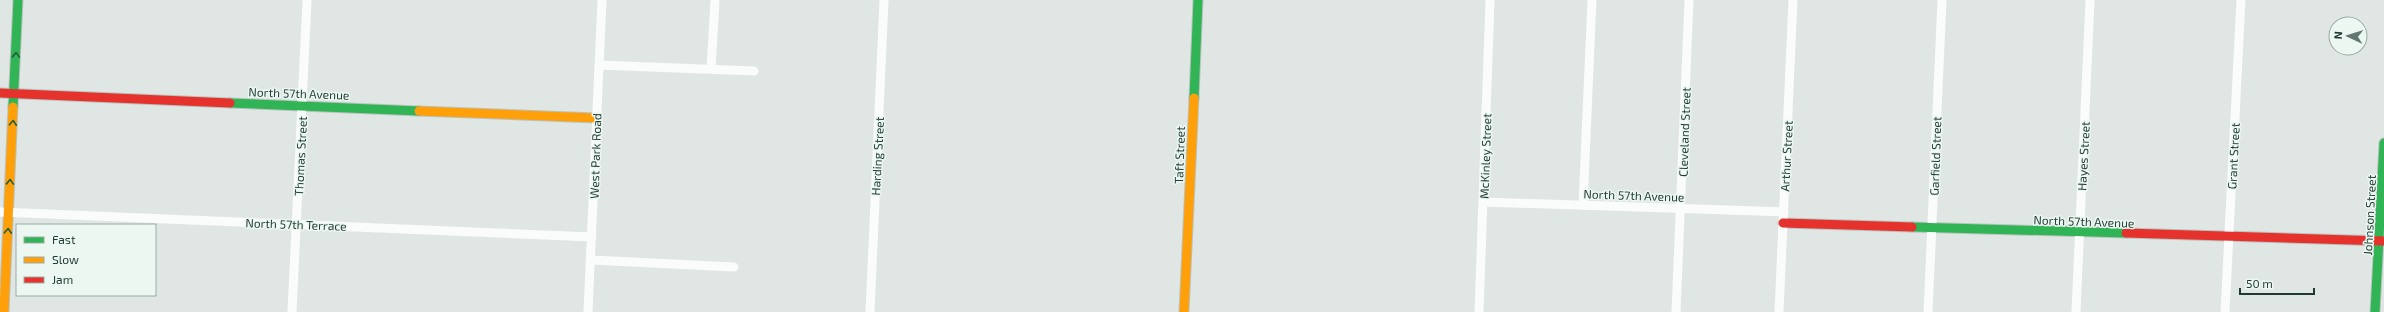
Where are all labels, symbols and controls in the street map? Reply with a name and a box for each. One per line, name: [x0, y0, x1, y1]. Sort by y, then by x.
north arrow: [2328, 16, 2368, 56]
text: N: [2331, 31, 2344, 40]
one-way arrow: [12, 52, 20, 58]
street label: North 57th Avenue: [248, 84, 350, 102]
street label: Cleveland Street: [1675, 87, 1693, 177]
street label: West Park Road: [587, 113, 603, 199]
street label: McKinley Street: [1477, 113, 1494, 199]
street label: Thomas Street: [291, 115, 309, 196]
street label: Harding Street: [868, 116, 886, 196]
street label: Garfield Street: [1927, 116, 1943, 196]
one-way arrow: [9, 120, 18, 126]
street label: Arthur Street: [1777, 120, 1795, 192]
street label: Hayes Street: [2074, 121, 2092, 191]
street label: Grant Street: [2224, 122, 2242, 190]
street label: Taft Street: [1171, 126, 1187, 184]
street label: Johnson Street: [2360, 174, 2378, 256]
one-way arrow: [6, 179, 15, 185]
street label: North 57th Avenue: [1583, 186, 1685, 204]
street label: North 57th Avenue: [2033, 212, 2135, 230]
street label: North 57th Terrace: [245, 215, 347, 233]
legend: [16, 224, 156, 296]
one-way arrow: [4, 228, 12, 234]
text: Fast: [52, 232, 76, 246]
text: Slow: [52, 252, 79, 266]
scale bar: [2240, 270, 2314, 296]
text: Jam: [52, 272, 73, 286]
text: 50 m: [2246, 276, 2273, 290]

